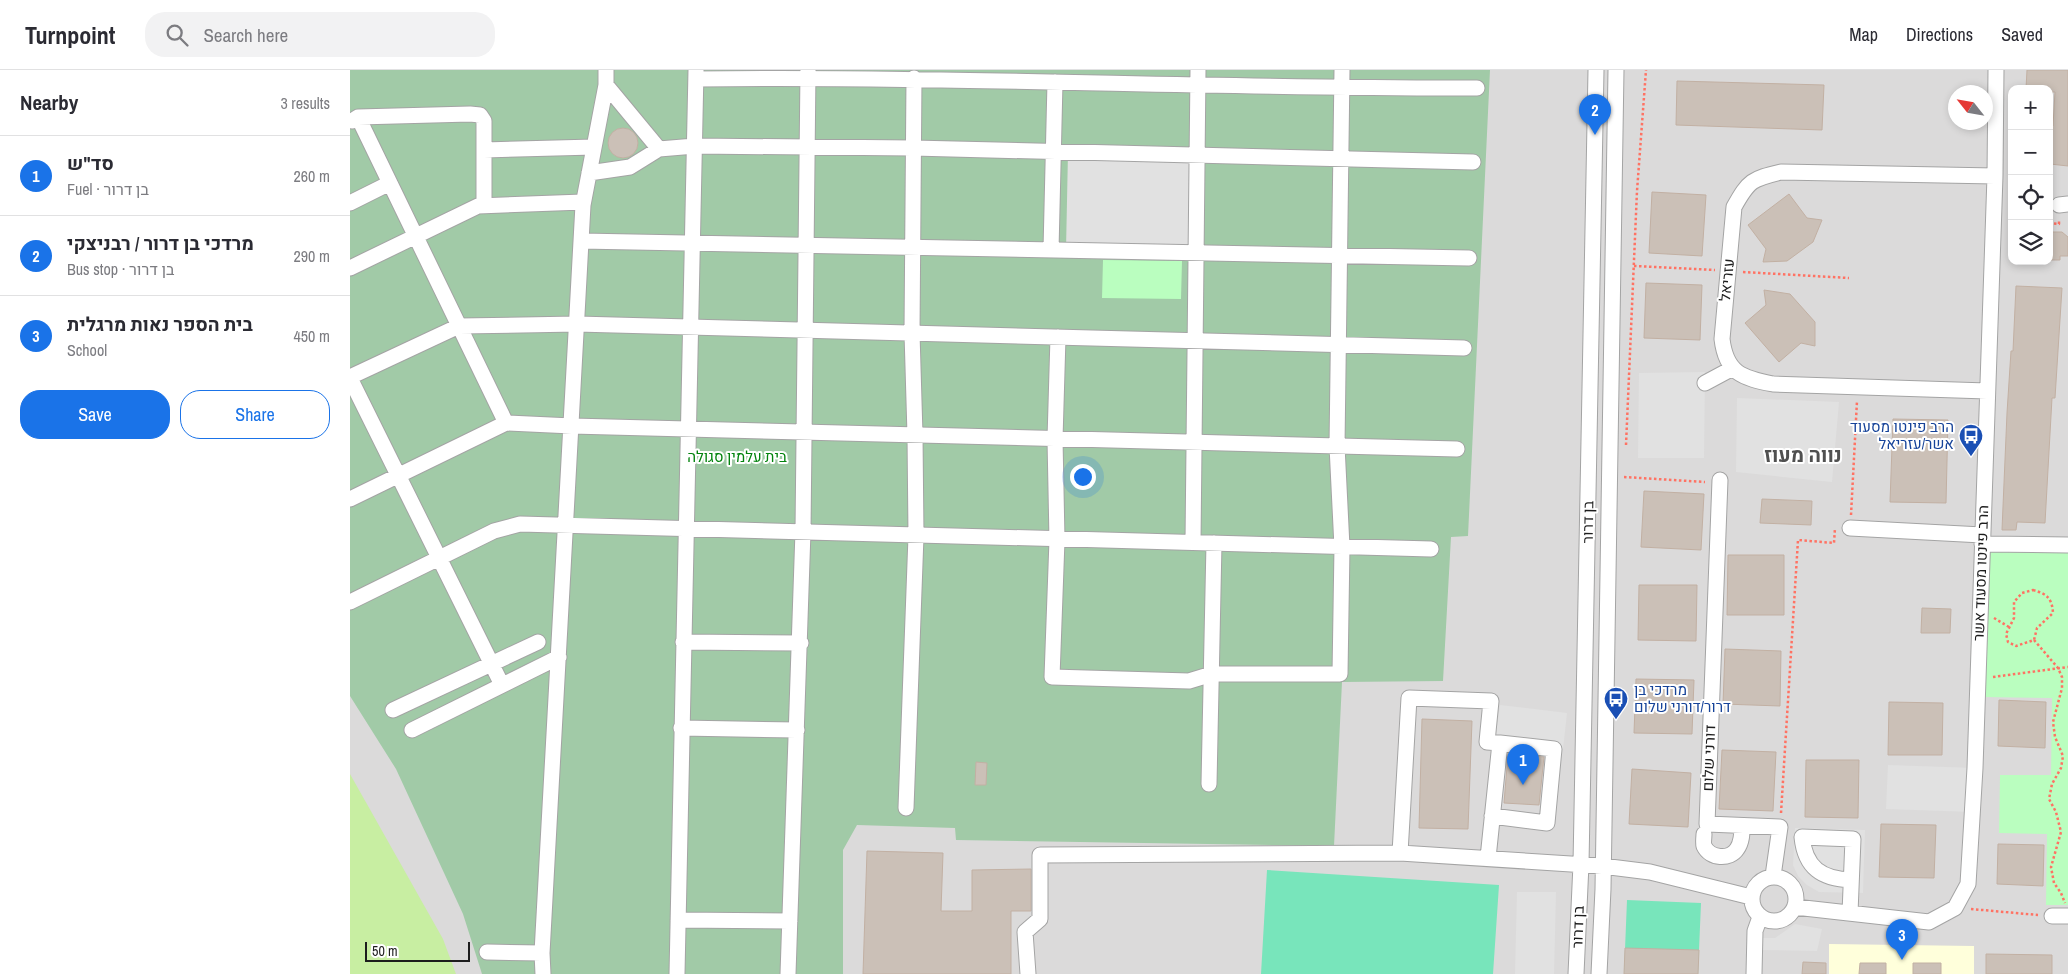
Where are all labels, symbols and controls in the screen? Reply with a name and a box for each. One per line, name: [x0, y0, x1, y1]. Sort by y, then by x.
search box: [145, 12, 495, 57]
text: Turnpoint: [25, 19, 115, 51]
icon: search: [163, 21, 191, 49]
text: Search here: [203, 22, 288, 48]
text: Map: [1849, 22, 1878, 47]
text: Directions: [1906, 22, 1973, 47]
text: Saved: [2001, 22, 2043, 47]
north arrow: [1948, 85, 1993, 130]
map controls: [2008, 85, 2053, 265]
button: +: [2008, 85, 2053, 130]
text: Nearby: [20, 88, 78, 117]
text: 3 results: [280, 92, 330, 114]
pin: 2: [1579, 94, 1611, 135]
button: −: [2008, 130, 2053, 175]
text: סד"ש: [67, 150, 114, 176]
text: 1: [32, 165, 40, 187]
text: 260 m: [294, 165, 330, 187]
button: locate: [2008, 175, 2053, 220]
text: Fuel · בן דרור: [67, 178, 149, 200]
button: layers: [2008, 220, 2053, 265]
text: מרדכי בן דרור / רבניצקי: [67, 230, 254, 256]
text: 2: [32, 245, 40, 267]
text: 290 m: [294, 245, 330, 267]
street label: עזריאל: [1714, 257, 1739, 303]
text: Bus stop · בן דרור: [67, 258, 174, 280]
text: בית הספר נאות מרגלית: [67, 311, 253, 337]
text: 3: [32, 325, 40, 347]
text: 450 m: [294, 325, 330, 347]
text: School: [67, 339, 107, 361]
button: Save: [20, 390, 170, 439]
button: Share: [180, 390, 330, 439]
place label: הרב פינטו מסעוד אשר/עזריאל: [1850, 416, 1954, 454]
bus stop icon: הרב פינטו מסעוד אשר/עזריאל: [1958, 423, 1984, 457]
district label: נווה מעוז: [1764, 441, 1842, 468]
park label: בית עלמין סגולה: [687, 446, 787, 467]
your location: [1070, 464, 1096, 490]
street label: בן דרור: [1577, 500, 1598, 543]
street label: הרב פינטו מסעוד אשר: [1968, 505, 1993, 641]
place label: מרדכי בן דרור/דורני שלום: [1634, 679, 1731, 717]
bus stop icon: מרדכי בן דרור/דורני שלום: [1603, 686, 1629, 720]
street label: דורני שלום: [1697, 724, 1720, 792]
pin: 1: [1507, 744, 1539, 785]
street label: בן דרור: [1566, 905, 1589, 949]
pin: 3: [1886, 919, 1918, 960]
scale bar: [365, 939, 470, 962]
text: 50 m: [372, 942, 398, 960]

